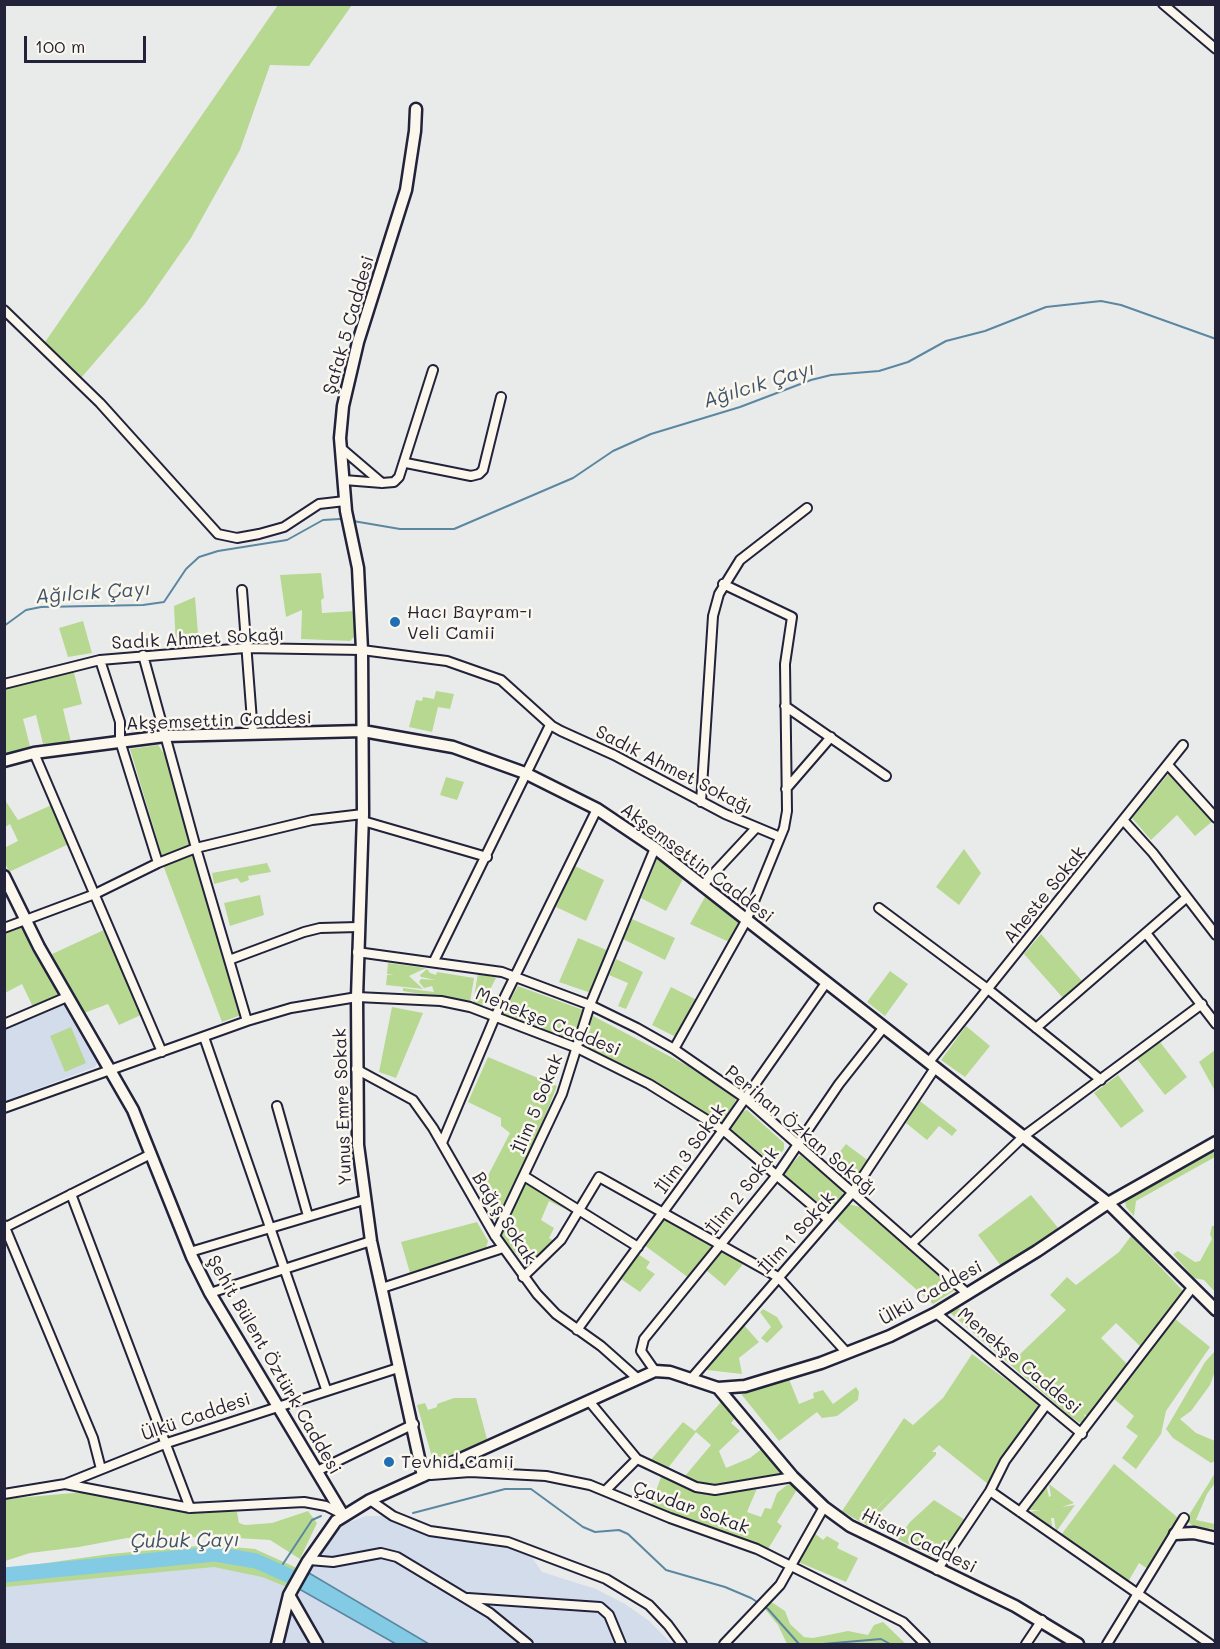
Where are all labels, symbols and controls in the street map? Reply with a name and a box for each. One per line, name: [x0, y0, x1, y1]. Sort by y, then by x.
scale bar: [27, 24, 148, 62]
text: 100 m: [35, 34, 85, 58]
street label: Şafak 5 Caddesi: [319, 253, 379, 397]
water label: Ağılcık Çayı: [700, 357, 818, 413]
water label: Ağılcık Çayı: [35, 577, 151, 609]
place label: Hacı Bayram-ı Veli Camii: [407, 601, 533, 644]
marker: Hacı Bayram-ı Veli Camii: [388, 615, 402, 629]
street label: Sadık Ahmet Sokağı: [111, 624, 285, 654]
street label: Akşemsettin Caddesi: [126, 707, 312, 735]
street label: Sadık Ahmet Sokağı: [592, 721, 756, 819]
street label: Akşemsettin Caddesi: [616, 798, 778, 928]
street label: Aheste Sokak: [999, 842, 1091, 948]
street label: Menekşe Caddesi: [472, 983, 624, 1061]
street label: Yunus Emre Sokak: [329, 1028, 357, 1186]
street label: İlim 5 Sokak: [508, 1051, 568, 1157]
street label: Perihan Özkan Sokağı: [720, 1061, 882, 1201]
street label: İlim 3 Sokak: [651, 1100, 731, 1198]
street label: İlim 2 Sokak: [702, 1143, 784, 1239]
street label: Bağış Sokak: [467, 1168, 541, 1268]
street label: İlim 1 Sokak: [755, 1188, 839, 1278]
street label: Şehit Bülent Öztürk Caddesi: [202, 1252, 346, 1478]
street label: Ülkü Caddesi: [876, 1256, 986, 1330]
street label: Menekşe Caddesi: [953, 1303, 1085, 1419]
street label: Ülkü Caddesi: [139, 1388, 253, 1446]
place label: Tevhid Camii: [401, 1451, 514, 1473]
marker: Tevhid Camii: [382, 1455, 396, 1469]
street label: Çavdar Sokak: [630, 1477, 752, 1539]
street label: Hisar Caddesi: [858, 1504, 980, 1578]
water label: Çubuk Çayı: [130, 1528, 240, 1554]

